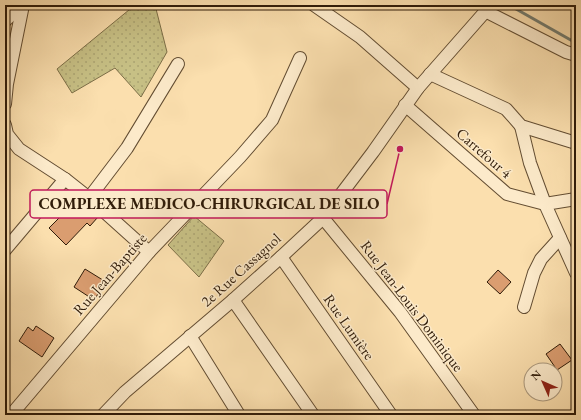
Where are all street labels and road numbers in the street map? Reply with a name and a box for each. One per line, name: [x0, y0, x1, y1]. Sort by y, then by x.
street label: Carrefour 4: [453, 123, 517, 182]
street label: 2e Rue Cassagnol: [197, 228, 285, 311]
street label: Rue Jean-Baptiste: [69, 229, 151, 319]
street label: Rue Jean-Louis Dominique: [357, 236, 468, 375]
street label: Rue Lumière: [320, 290, 379, 363]

